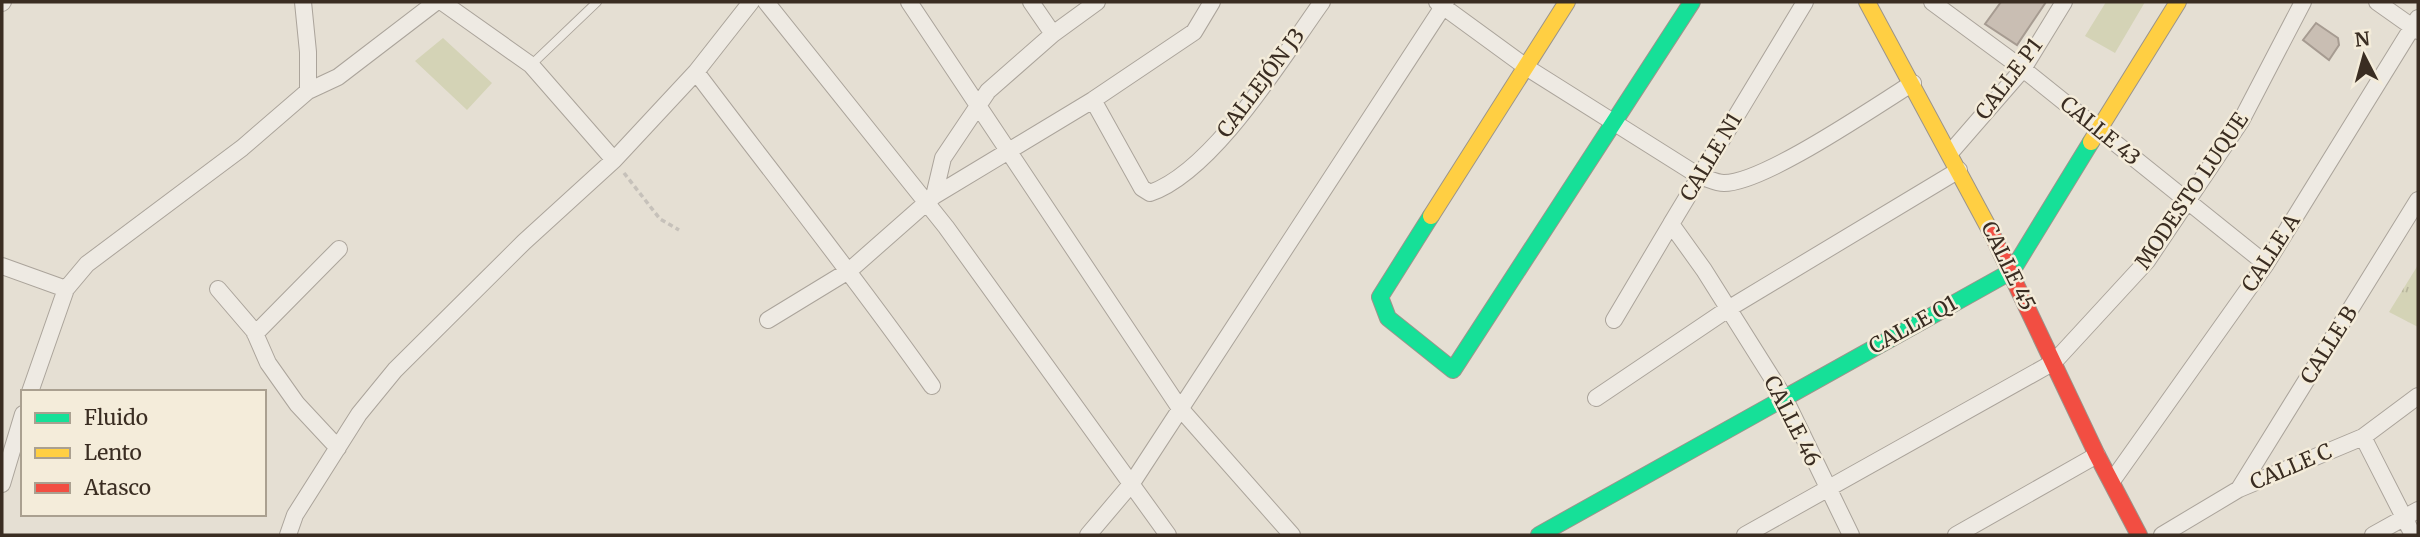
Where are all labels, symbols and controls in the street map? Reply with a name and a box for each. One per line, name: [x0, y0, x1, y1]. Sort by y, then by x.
north arrow: [2329, 21, 2399, 91]
street label: CALLEJÓN J3: [1211, 23, 1311, 143]
text: N: [2354, 26, 2371, 52]
street label: CALLE P1: [1969, 32, 2048, 125]
street label: CALLE 43: [2055, 90, 2146, 171]
street label: MODESTO LUQUE: [2129, 107, 2254, 274]
street label: CALLE N1: [1674, 108, 1747, 206]
street label: CALLE A: [2235, 209, 2306, 297]
street label: CALLE 45: [1975, 217, 2042, 315]
street label: CALLE Q1: [1864, 289, 1962, 360]
street label: CALLE B: [2294, 301, 2363, 389]
street label: CALLE 46: [1758, 371, 1827, 471]
legend: [21, 390, 266, 516]
text: Fluido: [84, 404, 148, 431]
street label: CALLE C: [2246, 437, 2336, 496]
text: Lento: [84, 439, 142, 466]
text: Atasco: [83, 474, 151, 501]

